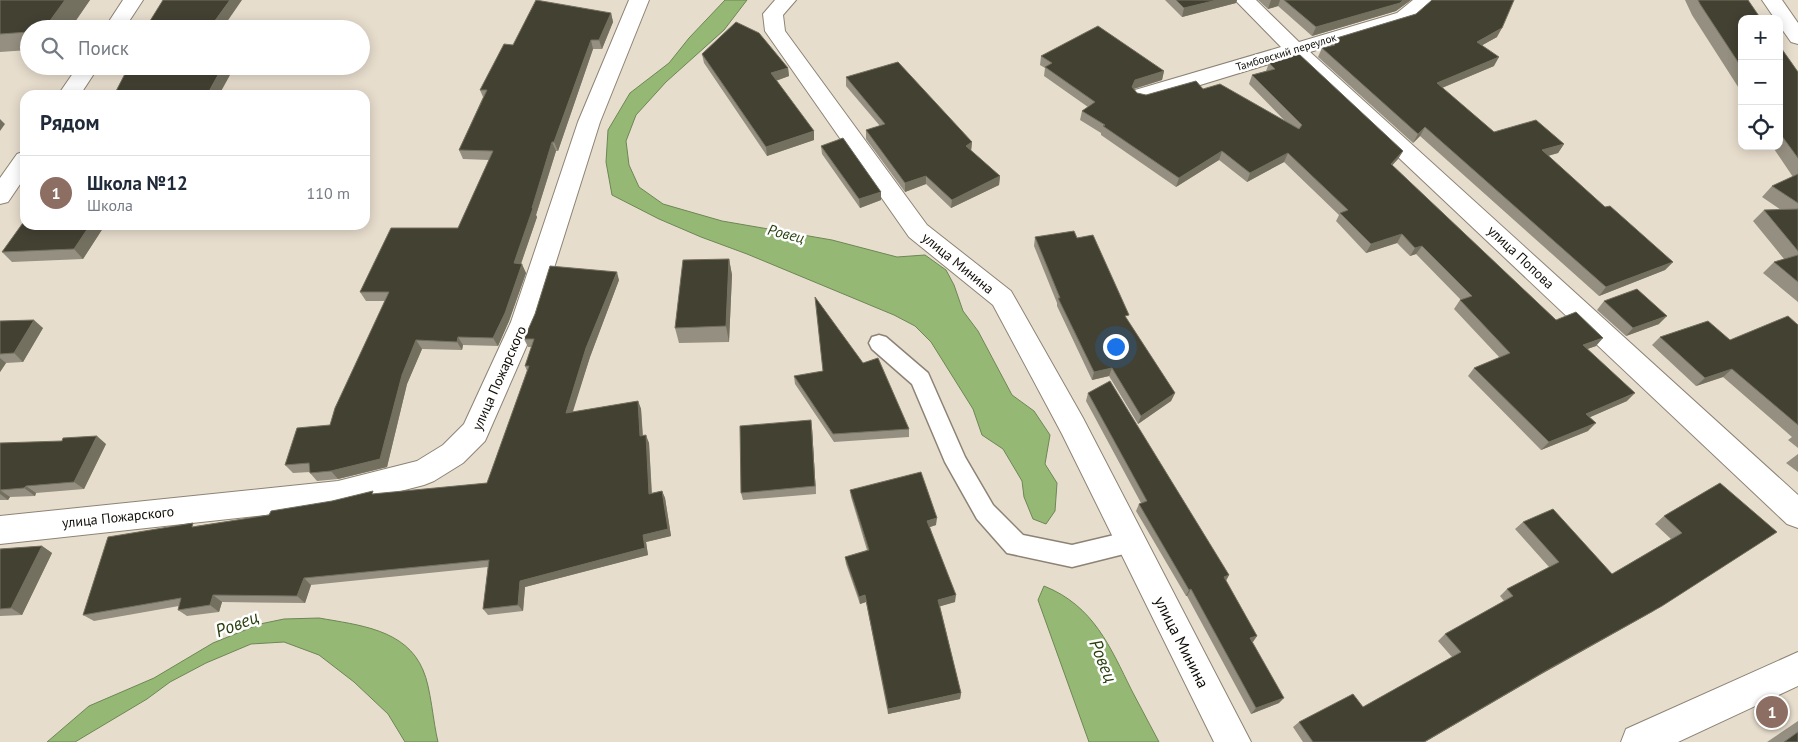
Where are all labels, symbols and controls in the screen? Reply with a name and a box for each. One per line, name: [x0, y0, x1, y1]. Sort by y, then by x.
map controls: [1738, 15, 1783, 150]
button: +: [1738, 15, 1783, 60]
search box: [20, 20, 370, 75]
street label: Тамбовский переулок: [1234, 30, 1339, 74]
icon: search: [38, 34, 66, 62]
text: Поиск: [78, 36, 129, 60]
button: −: [1738, 60, 1783, 105]
button: locate: [1738, 105, 1783, 150]
text: Рядом: [40, 109, 99, 136]
text: Школа №12: [87, 171, 188, 195]
text: 1: [51, 183, 61, 203]
text: 110 m: [307, 183, 350, 203]
text: Школа: [87, 195, 133, 215]
water label: Ровец: [766, 220, 806, 247]
street label: улица Попова: [1484, 221, 1558, 293]
street label: улица Минина: [918, 228, 998, 298]
street label: улица Пожарского: [468, 323, 530, 433]
your location: [1103, 334, 1129, 360]
street label: улица Пожарского: [61, 502, 175, 532]
street label: улица Минина: [1150, 593, 1214, 691]
water label: Ровец: [212, 605, 262, 642]
water label: Ровец: [1084, 636, 1122, 686]
pin: 1: [1756, 693, 1788, 731]

